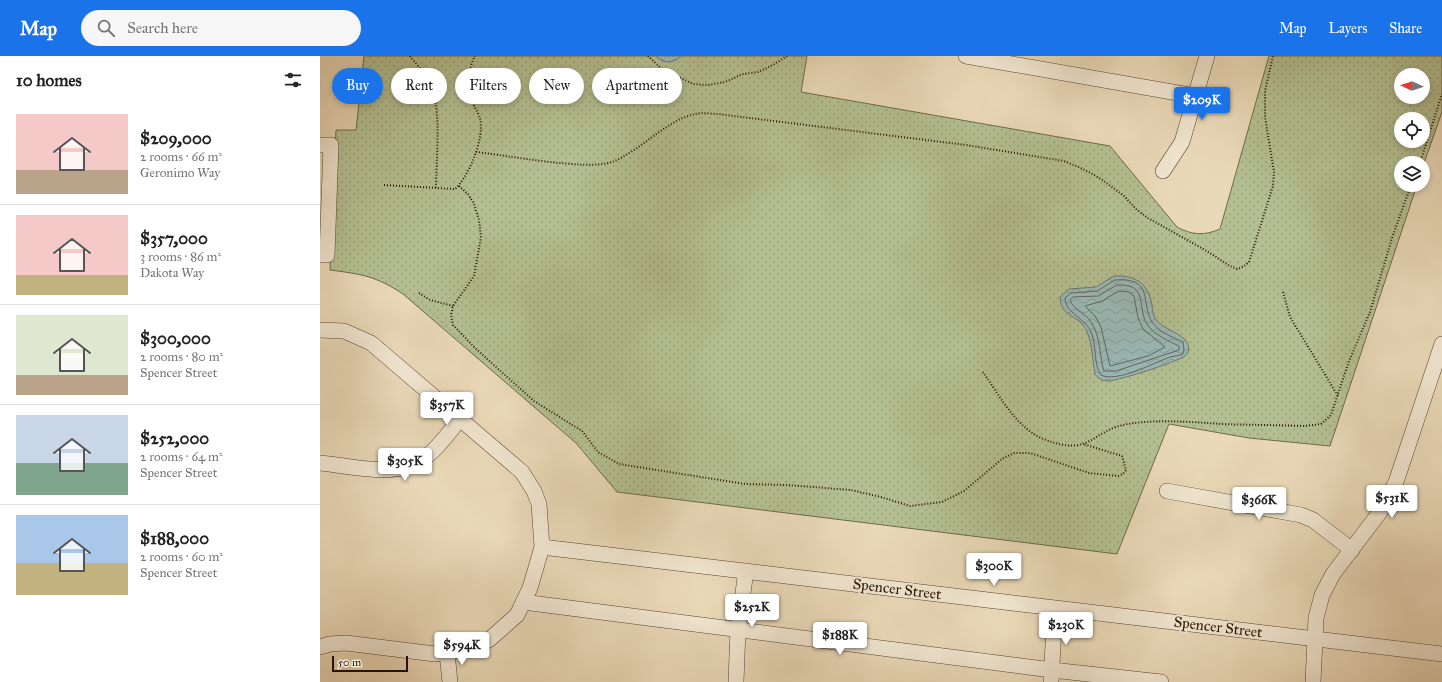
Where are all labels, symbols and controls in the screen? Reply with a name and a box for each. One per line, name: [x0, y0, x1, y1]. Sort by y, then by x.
search box: [81, 10, 361, 46]
text: Map: [20, 17, 57, 40]
icon: search: [95, 17, 117, 39]
text: Search here: [127, 19, 198, 37]
text: Map: [1279, 20, 1307, 37]
text: Layers: [1329, 20, 1367, 37]
text: Share: [1389, 20, 1422, 37]
chip: Buy: [332, 68, 383, 104]
chip: Rent: [391, 68, 447, 104]
chip: Filters: [455, 68, 521, 104]
chip: New: [529, 68, 584, 104]
chip: Apartment: [592, 68, 682, 104]
north arrow: [1394, 68, 1430, 104]
map controls: [1394, 68, 1430, 192]
icon: filters: [282, 69, 304, 91]
text: 10 homes: [16, 70, 82, 91]
pin: $209K: [1174, 87, 1230, 121]
text: $209K: [1183, 92, 1221, 108]
button: locate: [1394, 112, 1430, 148]
text: $209,000: [140, 128, 212, 149]
icon: home: [48, 130, 96, 178]
text: 2 rooms · 66 m²: [140, 149, 222, 165]
button: layers: [1394, 156, 1430, 192]
text: Geronimo Way: [140, 165, 220, 181]
text: $357,000: [140, 228, 208, 249]
icon: home: [48, 231, 96, 279]
text: 3 rooms · 86 m²: [140, 249, 221, 265]
text: Dakota Way: [140, 265, 204, 281]
text: $300,000: [140, 328, 211, 349]
icon: home: [48, 331, 96, 379]
text: 2 rooms · 80 m²: [140, 349, 223, 365]
text: Spencer Street: [140, 365, 217, 381]
pin: $357K: [419, 392, 475, 426]
text: $357K: [429, 397, 465, 413]
text: $252,000: [140, 428, 209, 449]
icon: home: [48, 431, 96, 479]
pin: $305K: [377, 448, 433, 482]
text: 2 rooms · 64 m²: [140, 449, 223, 465]
text: $305K: [387, 453, 423, 469]
text: Spencer Street: [140, 465, 217, 481]
pin: $531K: [1364, 485, 1420, 519]
pin: $366K: [1231, 487, 1287, 521]
text: $531K: [1375, 490, 1409, 506]
text: $366K: [1241, 492, 1277, 508]
text: $188,000: [140, 528, 209, 549]
icon: home: [48, 531, 96, 579]
text: 2 rooms · 60 m²: [140, 549, 223, 565]
pin: $300K: [966, 553, 1022, 587]
text: $300K: [975, 558, 1013, 574]
text: Spencer Street: [140, 565, 217, 581]
street label: Spencer Street: [852, 575, 943, 603]
pin: $252K: [724, 594, 780, 628]
text: $252K: [734, 599, 770, 615]
pin: $230K: [1038, 612, 1094, 646]
street label: Spencer Street: [1173, 613, 1264, 641]
text: $230K: [1048, 617, 1084, 633]
pin: $188K: [812, 622, 868, 656]
text: $188K: [822, 627, 858, 643]
pin: $594K: [434, 632, 490, 666]
text: $594K: [443, 637, 481, 653]
scale bar: [332, 654, 408, 673]
text: 50 m: [338, 656, 361, 669]

